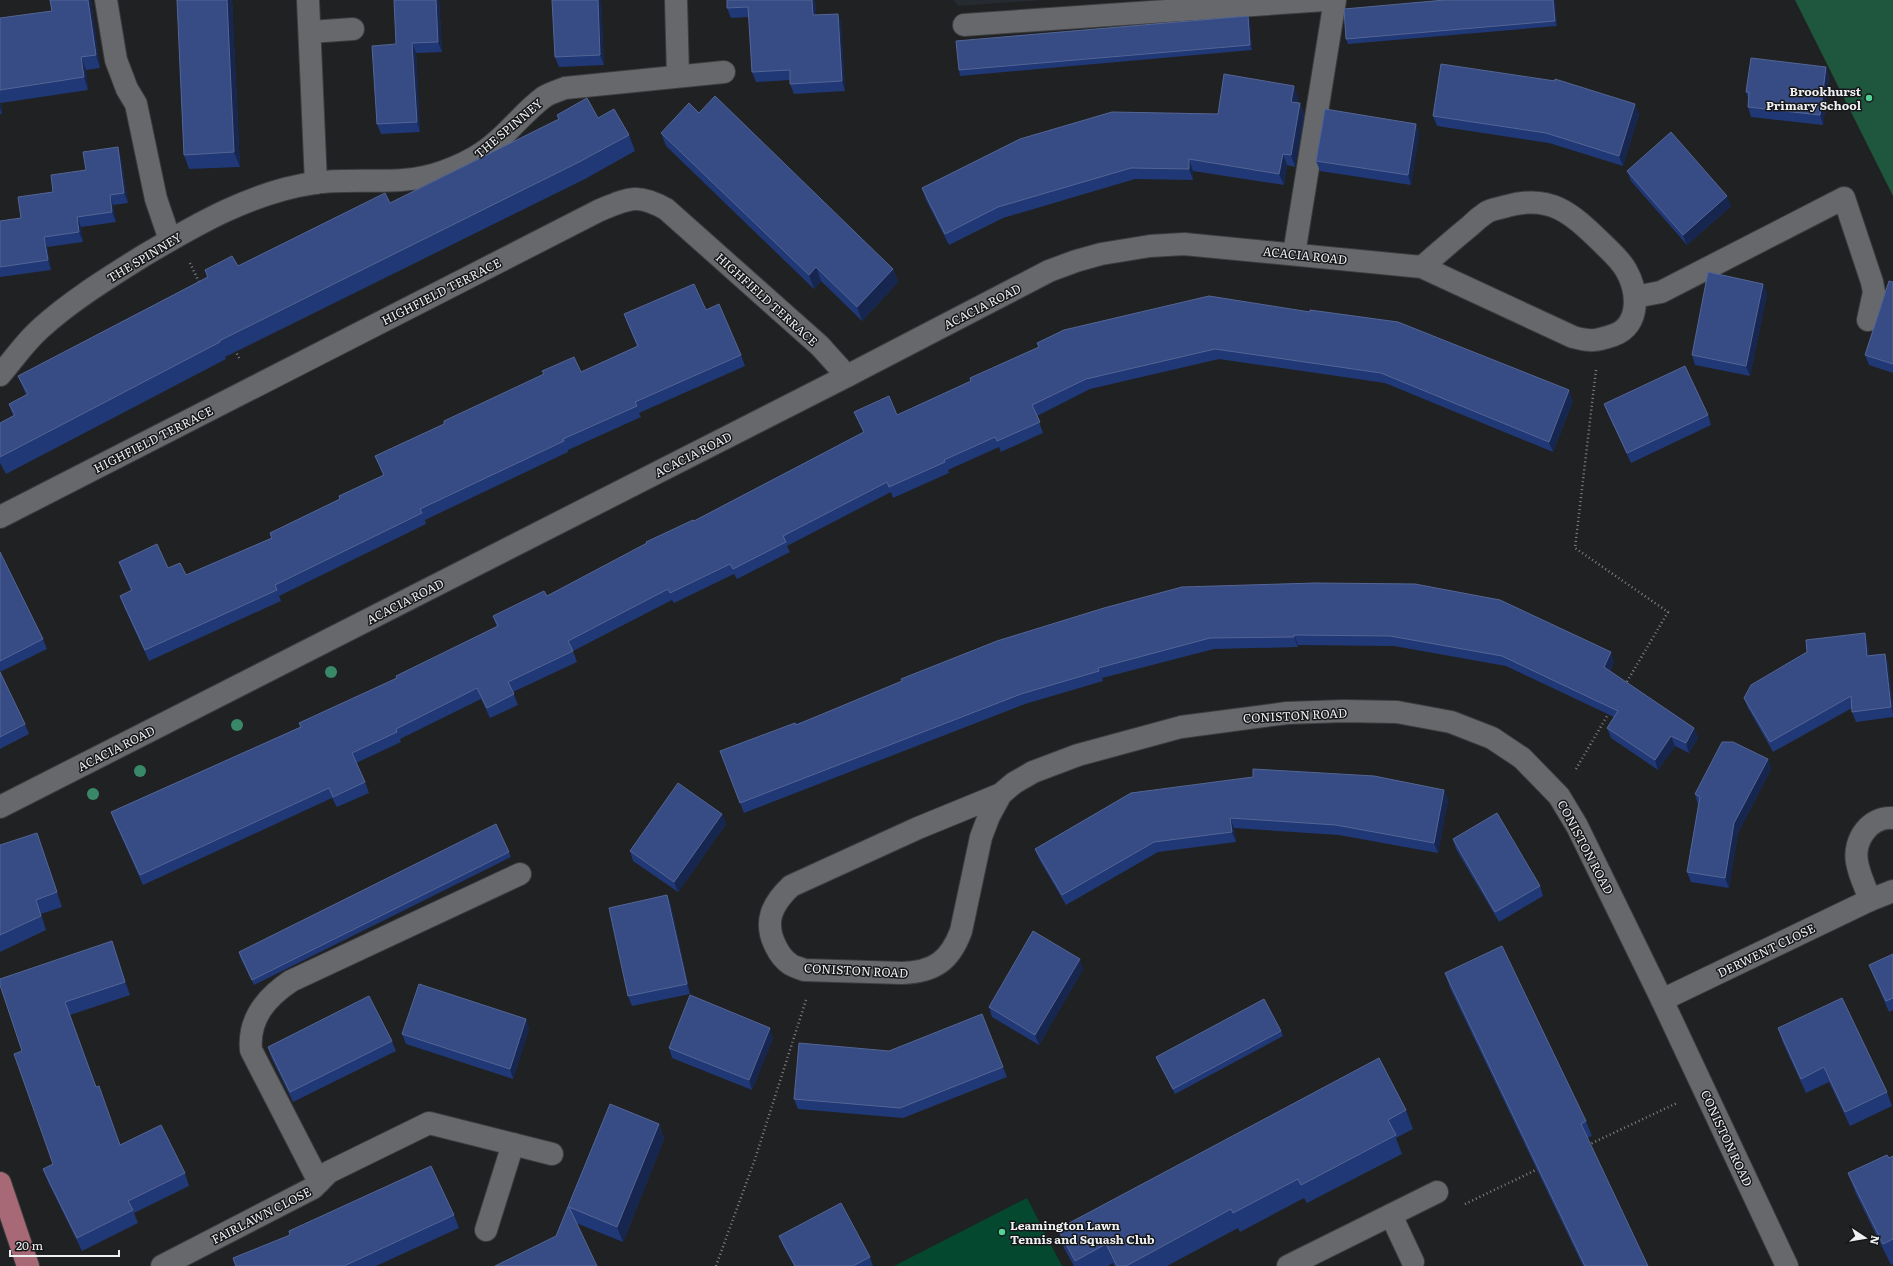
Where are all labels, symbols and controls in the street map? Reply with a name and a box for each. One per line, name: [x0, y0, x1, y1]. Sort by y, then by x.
place label: Brookhurst Primary School: [1766, 82, 1862, 114]
marker: Brookhurst Primary School: [1864, 93, 1874, 103]
street label: THE SPINNEY: [470, 94, 546, 162]
street label: THE SPINNEY: [103, 227, 185, 286]
street label: ACACIA ROAD: [1262, 242, 1348, 268]
street label: HIGHFIELD TERRACE: [712, 248, 822, 350]
street label: HIGHFIELD TERRACE: [378, 253, 504, 329]
street label: ACACIA ROAD: [940, 279, 1024, 333]
street label: HIGHFIELD TERRACE: [90, 401, 216, 477]
street label: ACACIA ROAD: [651, 427, 735, 481]
street label: ACACIA ROAD: [363, 574, 447, 628]
street label: CONISTON ROAD: [1242, 703, 1348, 727]
street label: ACACIA ROAD: [74, 721, 158, 775]
street label: CONISTON ROAD: [1554, 797, 1618, 897]
street label: DERWENT CLOSE: [1714, 918, 1818, 981]
street label: CONISTON ROAD: [803, 958, 909, 982]
street label: CONISTON ROAD: [1697, 1087, 1757, 1189]
street label: FAIRLAWN CLOSE: [208, 1182, 314, 1248]
place label: Leamington Lawn Tennis and Squash Club: [1010, 1216, 1155, 1248]
north arrow: [1845, 1218, 1885, 1258]
marker: Leamington Lawn Tennis and Squash Club: [997, 1227, 1007, 1237]
scale bar: [10, 1232, 119, 1258]
text: N: [1867, 1234, 1885, 1246]
text: 20 m: [16, 1236, 43, 1254]

